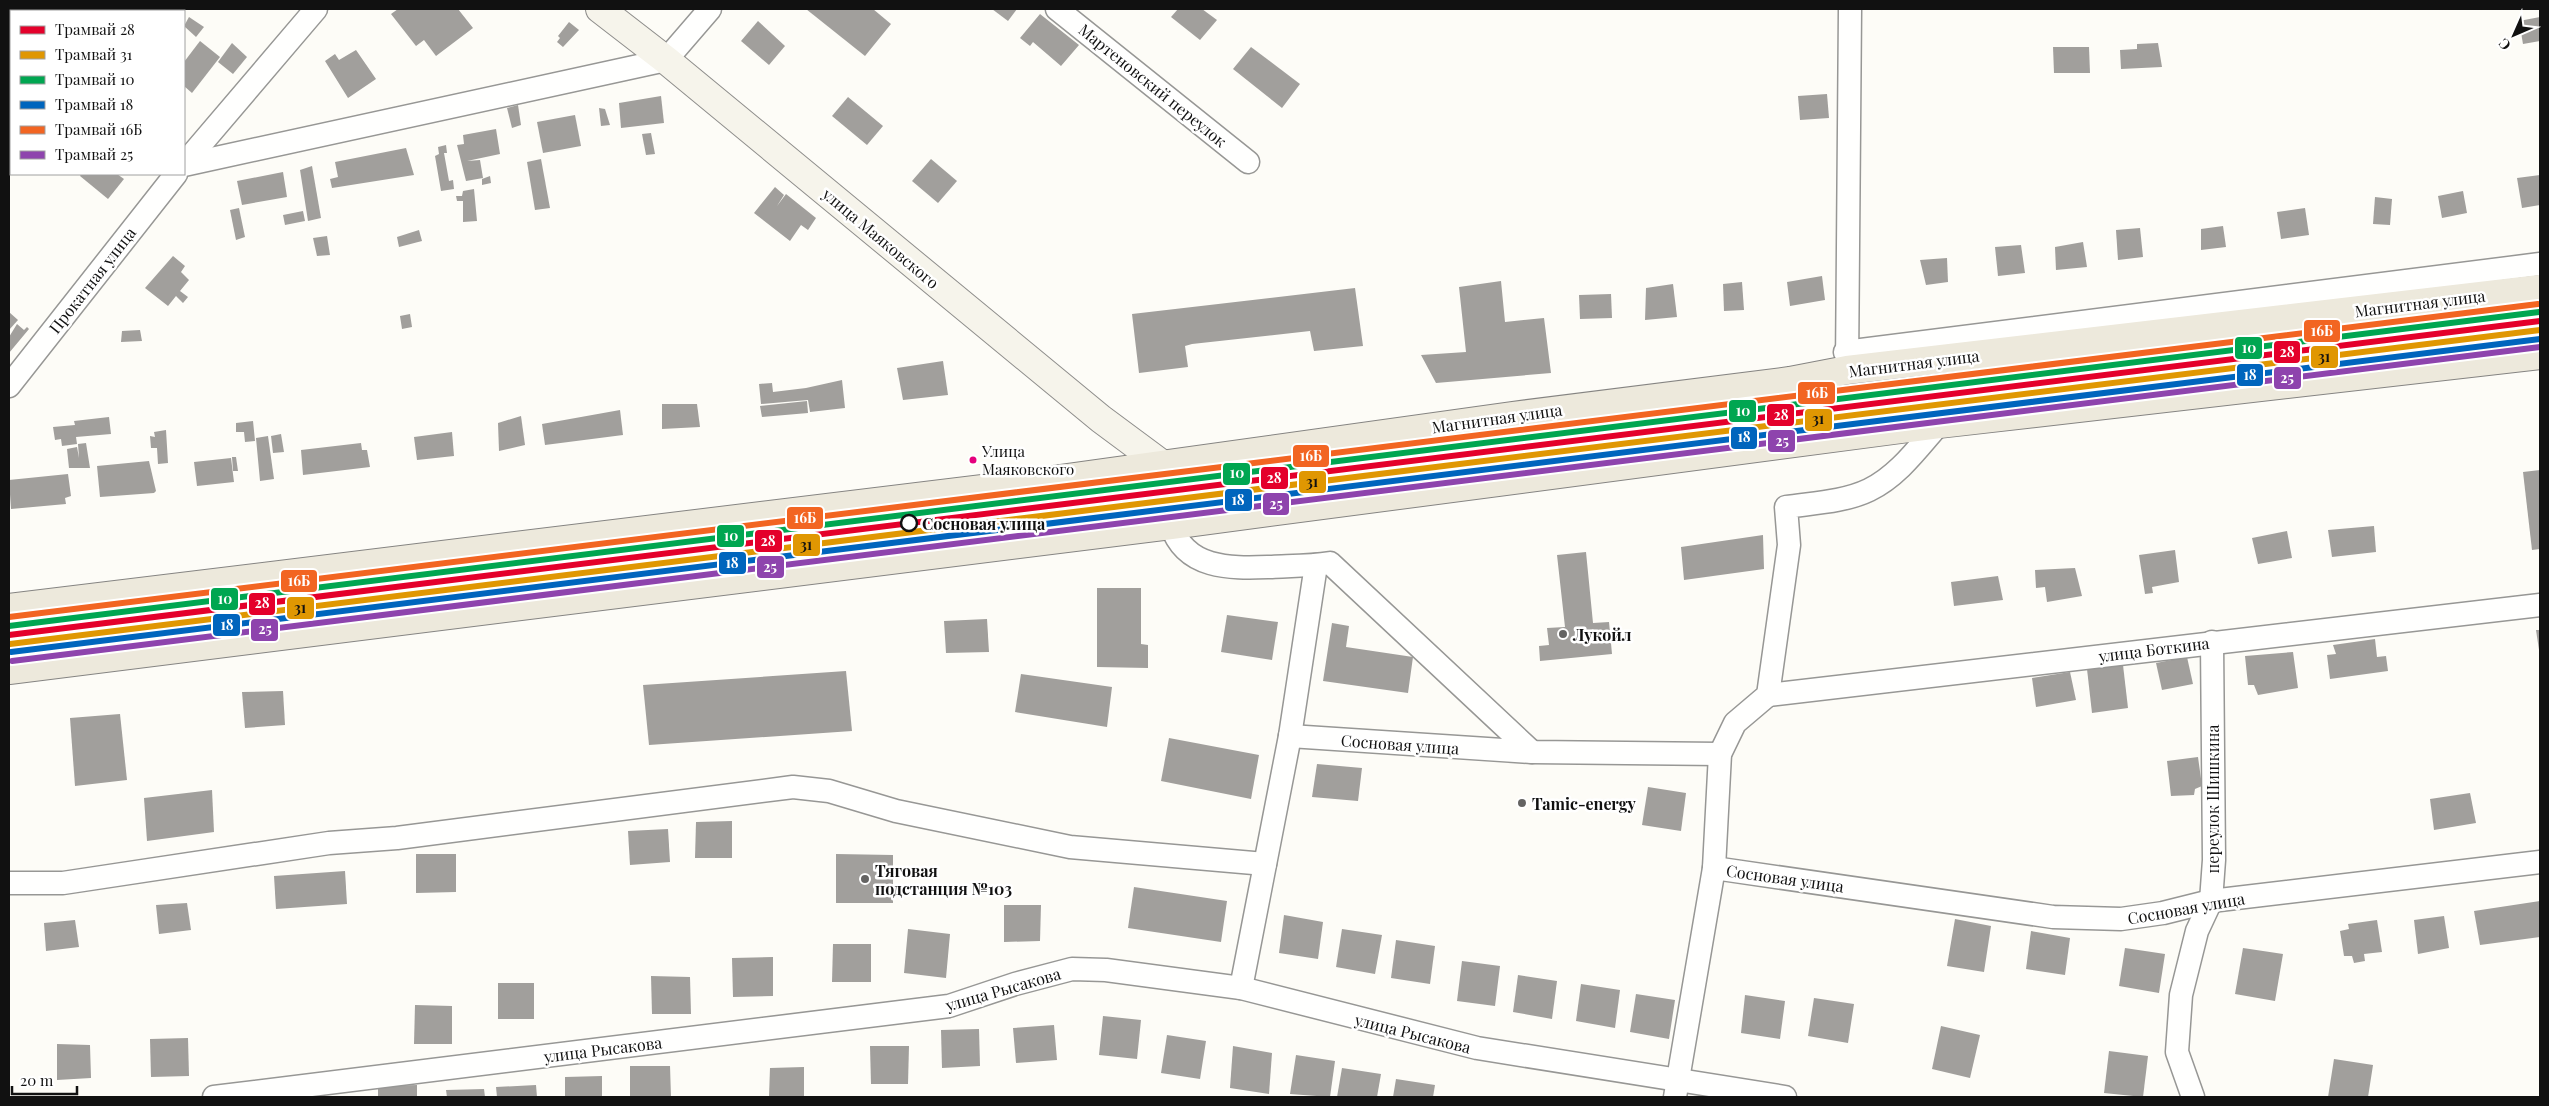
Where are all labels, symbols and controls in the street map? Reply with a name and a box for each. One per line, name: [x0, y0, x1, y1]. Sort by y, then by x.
legend: [10, 10, 185, 175]
north arrow: [2489, 10, 2539, 60]
text: Трамвай 28: [55, 19, 135, 39]
street label: Мартеновский переулок: [1075, 19, 1231, 151]
text: С: [2494, 34, 2515, 55]
text: Трамвай 31: [55, 44, 133, 64]
text: Трамвай 10: [55, 69, 135, 89]
text: Трамвай 18: [55, 94, 133, 114]
text: Трамвай 16Б: [55, 119, 142, 139]
text: Трамвай 25: [55, 144, 133, 164]
street label: улица Маяковского: [818, 182, 944, 293]
street label: Прокатная улица: [44, 222, 140, 337]
street label: Магнитная улица: [2353, 285, 2487, 321]
line badge: 16Б: [2303, 319, 2341, 343]
text: 16Б: [2311, 321, 2333, 340]
line badge: 10: [2234, 336, 2263, 360]
text: 10: [2242, 338, 2256, 357]
line badge: 28: [2273, 340, 2301, 364]
text: 28: [2279, 342, 2295, 361]
street label: Магнитная улица: [1847, 345, 1981, 381]
line badge: 31: [2310, 345, 2339, 369]
text: 31: [2318, 347, 2330, 366]
line badge: 18: [2236, 363, 2264, 387]
text: 18: [2243, 365, 2257, 384]
line badge: 25: [2273, 366, 2302, 390]
text: 25: [2280, 368, 2294, 387]
line badge: 16Б: [1797, 381, 1836, 405]
text: 16Б: [1806, 383, 1828, 402]
street label: Магнитная улица: [1430, 398, 1564, 438]
line badge: 10: [1728, 399, 1757, 423]
text: 10: [1736, 401, 1750, 420]
line badge: 28: [1766, 403, 1795, 427]
text: 28: [1773, 405, 1789, 424]
line badge: 31: [1804, 408, 1833, 432]
text: 31: [1812, 409, 1824, 428]
line badge: 18: [1730, 426, 1758, 450]
text: 18: [1737, 427, 1751, 446]
line badge: 25: [1767, 429, 1796, 453]
text: 25: [1775, 431, 1789, 450]
place label: Улица Маяковского: [981, 441, 1074, 479]
line badge: 16Б: [1292, 444, 1330, 468]
text: 16Б: [1300, 446, 1322, 465]
marker: Улица Маяковского: [968, 455, 978, 465]
line badge: 10: [1222, 462, 1251, 486]
text: 10: [1230, 463, 1244, 482]
line badge: 28: [1260, 466, 1289, 490]
text: 28: [1266, 468, 1282, 487]
line badge: 31: [1298, 470, 1327, 494]
text: 31: [1306, 472, 1318, 491]
line badge: 18: [1224, 488, 1253, 512]
text: 18: [1231, 490, 1245, 509]
line badge: 25: [1262, 492, 1290, 516]
text: 25: [1269, 494, 1283, 513]
line badge: 16Б: [786, 506, 824, 530]
text: 16Б: [794, 508, 816, 527]
place label: Сосновая улица: [922, 513, 1046, 534]
marker: Сосновая улица: [900, 514, 918, 532]
line badge: 10: [716, 524, 745, 548]
text: 10: [724, 526, 738, 545]
line badge: 28: [754, 529, 783, 553]
text: 28: [760, 531, 776, 550]
line badge: 31: [792, 533, 821, 557]
text: 31: [800, 535, 812, 554]
line badge: 18: [718, 551, 747, 575]
text: 18: [725, 553, 739, 572]
line badge: 25: [756, 555, 785, 579]
text: 25: [763, 557, 777, 576]
line badge: 16Б: [280, 569, 318, 593]
text: 16Б: [288, 571, 310, 590]
line badge: 10: [210, 587, 239, 611]
text: 10: [218, 589, 232, 608]
line badge: 28: [248, 592, 276, 616]
text: 28: [254, 593, 270, 612]
line badge: 31: [286, 596, 315, 620]
text: 31: [294, 598, 306, 617]
line badge: 18: [212, 613, 241, 637]
text: 18: [220, 615, 234, 634]
line badge: 25: [250, 618, 279, 642]
text: 25: [258, 619, 272, 638]
place label: Лукойл: [1572, 624, 1632, 645]
marker: Лукойл: [1557, 628, 1569, 640]
street label: улица Боткина: [2097, 632, 2211, 666]
street label: переулок Шишкина: [2202, 725, 2223, 873]
street label: Сосновая улица: [1340, 729, 1460, 759]
place label: Tamic-energy: [1532, 793, 1636, 814]
marker: Tamic-energy: [1516, 797, 1528, 809]
street label: Сосновая улица: [1725, 859, 1845, 897]
place label: Тяговая подстанция №103: [875, 860, 1012, 899]
marker: Тяговая подстанция №103: [859, 873, 871, 885]
street label: Сосновая улица: [2126, 887, 2246, 929]
street label: улица Рысакова: [942, 963, 1063, 1016]
street label: улица Рысакова: [1352, 1008, 1473, 1058]
street label: улица Рысакова: [542, 1031, 663, 1067]
scale bar: [12, 1064, 78, 1096]
text: 20 m: [20, 1070, 54, 1090]

